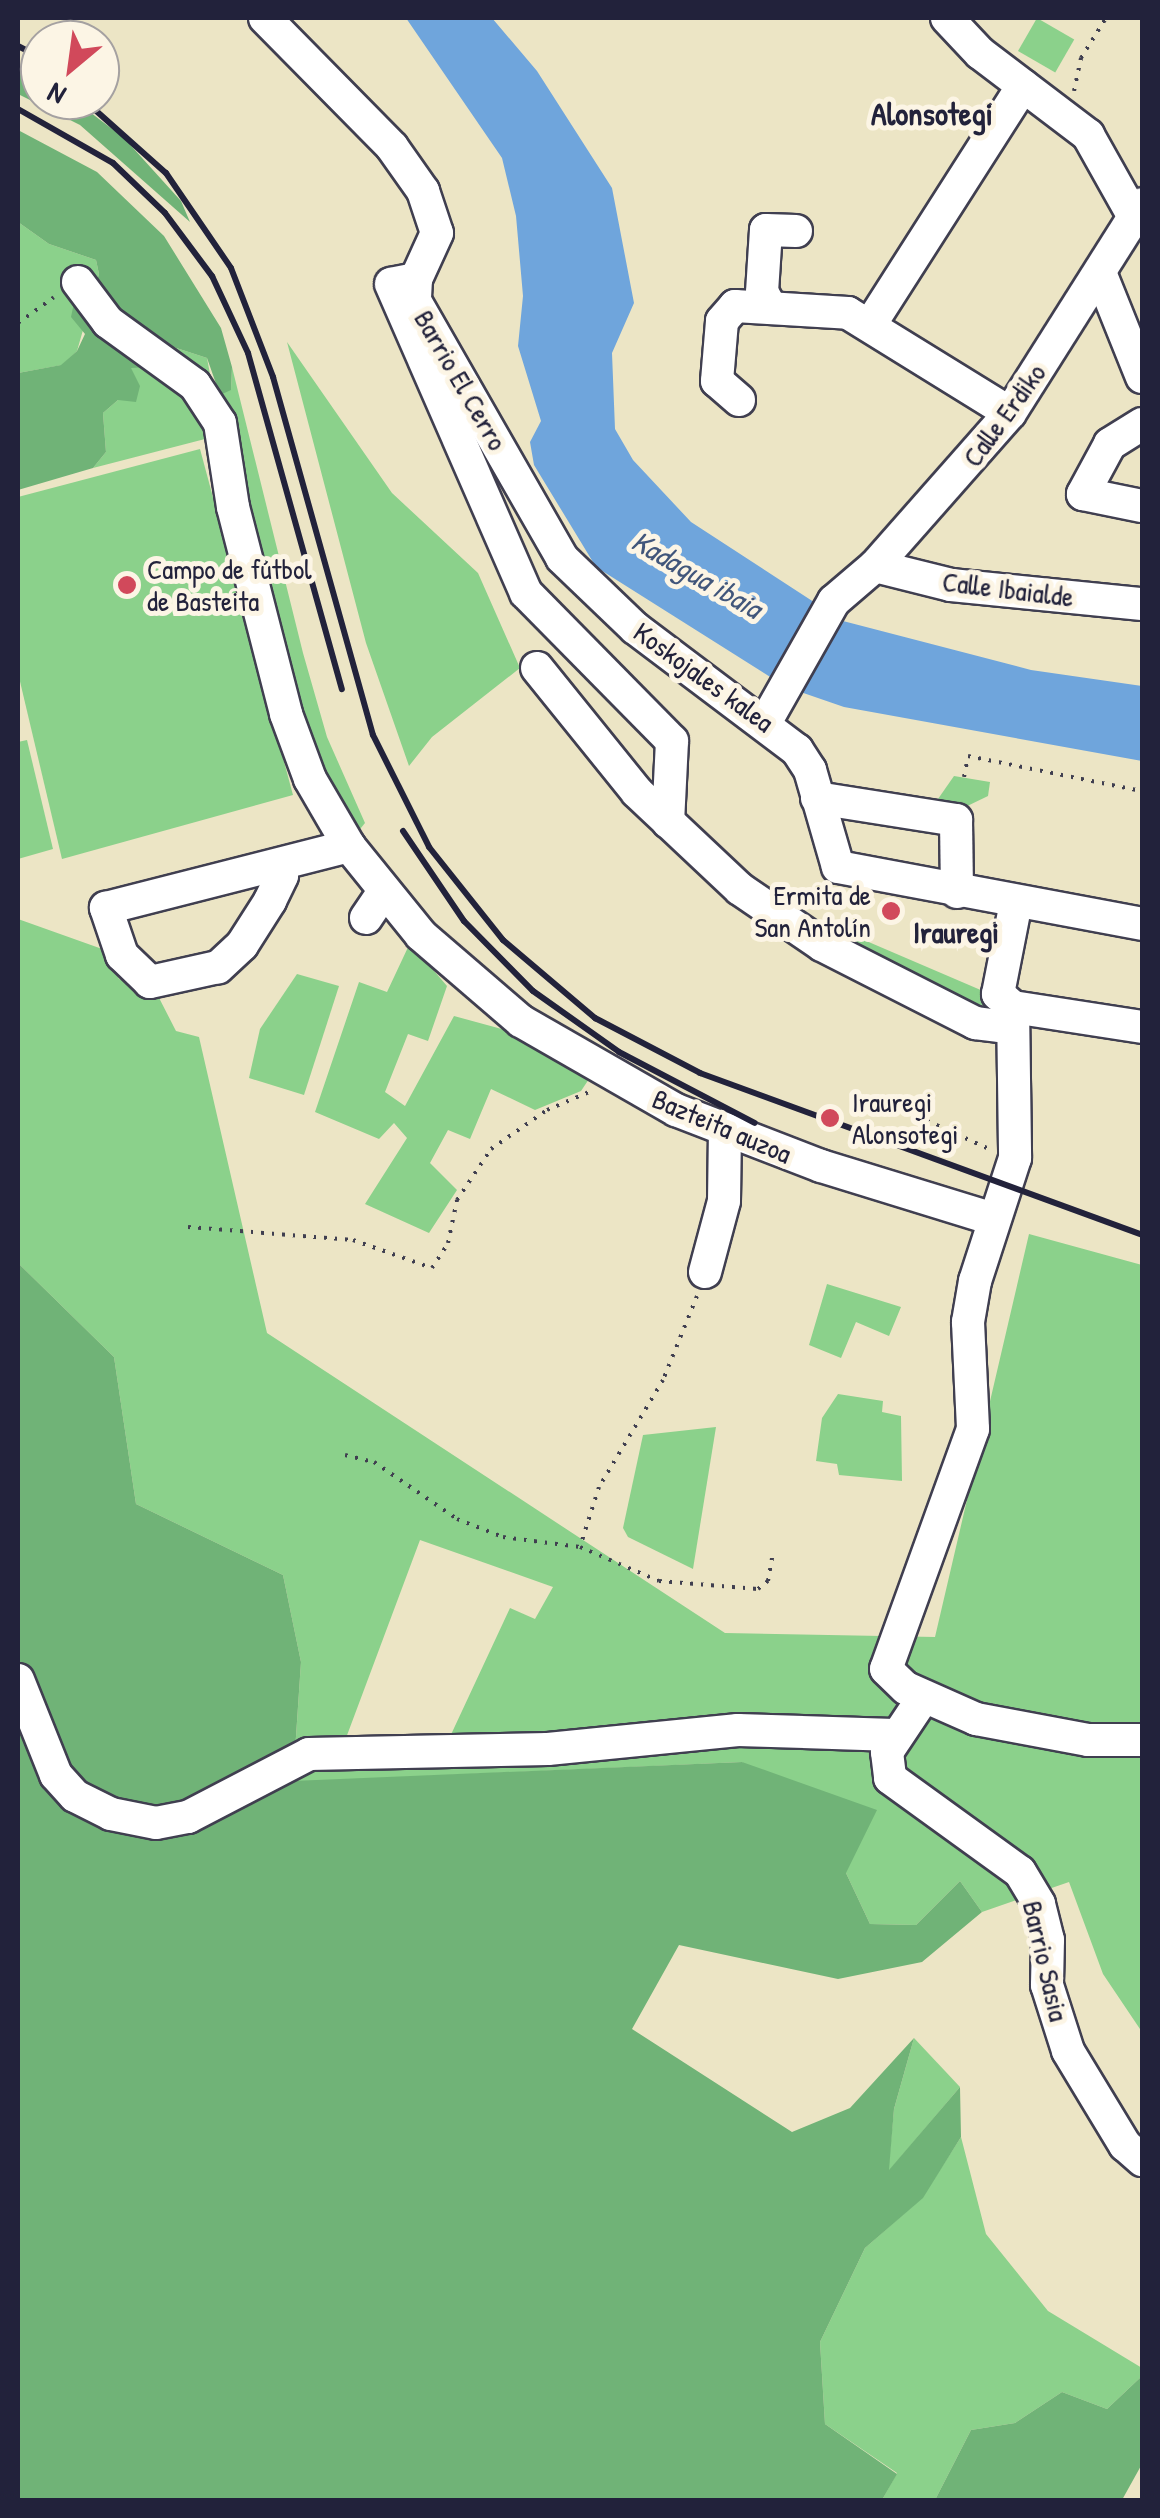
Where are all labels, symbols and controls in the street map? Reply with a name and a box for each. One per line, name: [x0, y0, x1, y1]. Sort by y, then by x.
north arrow: [20, 20, 120, 120]
text: N: [41, 74, 72, 115]
district label: Alonsotegi: [871, 95, 993, 133]
street label: Barrio El Cerro: [407, 304, 515, 456]
street label: Calle Erdiko: [955, 357, 1053, 473]
water label: Kadagua ibaia: [626, 522, 768, 626]
place label: Campo de fútbol de Basteita: [147, 552, 312, 618]
street label: Calle Ibaialde: [941, 564, 1075, 614]
marker: Campo de fútbol de Basteita: [116, 574, 138, 596]
street label: Koskojales kalea: [627, 615, 781, 739]
place label: Ermita de San Antolín: [754, 878, 871, 944]
marker: Ermita de San Antolín: [880, 900, 902, 922]
district label: Irauregi: [913, 914, 999, 950]
street label: Bazteita auzoa: [647, 1082, 797, 1170]
place label: Irauregi Alonsotegi: [852, 1085, 959, 1151]
marker: Irauregi Alonsotegi: [817, 1105, 843, 1131]
street label: Barrio Sasia: [1016, 1897, 1076, 2025]

